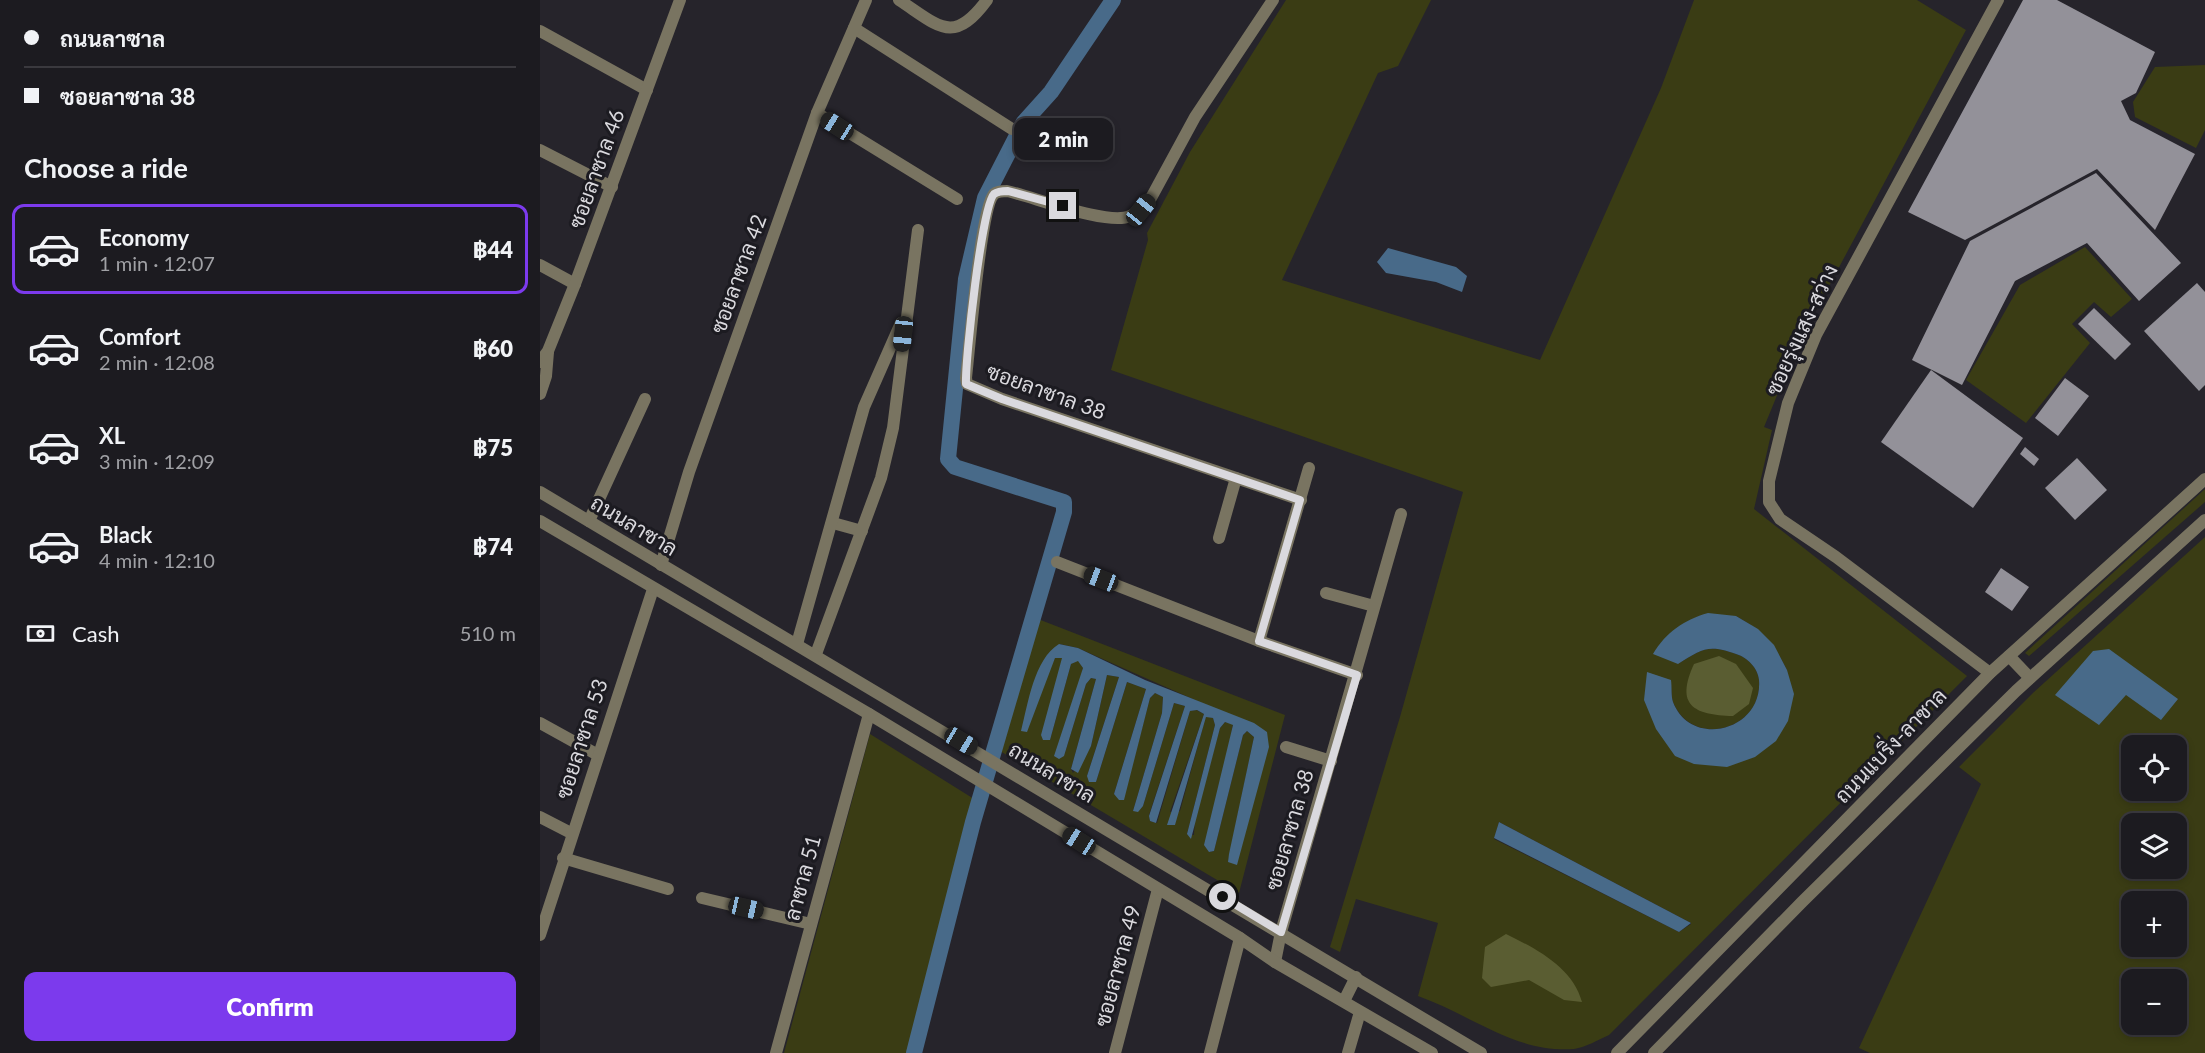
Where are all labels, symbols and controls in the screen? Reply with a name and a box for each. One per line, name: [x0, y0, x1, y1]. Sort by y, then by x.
text: ถนนลาซาล: [60, 25, 165, 52]
text: ซอยลาซาล 38: [60, 83, 195, 110]
street label: ซอยลาซาล 46: [563, 106, 629, 231]
car: [817, 109, 857, 143]
callout: 2 min: [1014, 119, 1112, 161]
text: 2 min: [1039, 127, 1088, 151]
text: Choose a ride: [24, 151, 188, 184]
car: [1123, 190, 1159, 230]
route end: [1049, 192, 1076, 219]
street label: ซอยลาซาล 42: [705, 211, 771, 336]
icon: car: [27, 222, 81, 276]
text: Economy: [99, 224, 189, 251]
text: ฿44: [472, 236, 513, 263]
text: 1 min · 12:07: [99, 251, 215, 275]
street label: ซอยรุ่งแสง-สว่าง: [1759, 260, 1845, 400]
car: [892, 315, 914, 353]
icon: car: [27, 321, 81, 375]
text: Comfort: [99, 323, 181, 350]
text: ฿60: [472, 335, 513, 362]
text: 2 min · 12:08: [99, 350, 215, 374]
street label: ซอยลาซาล 38: [984, 358, 1109, 424]
icon: car: [27, 420, 81, 474]
text: XL: [99, 422, 125, 449]
text: ฿75: [472, 434, 513, 461]
text: 3 min · 12:09: [99, 449, 215, 473]
street label: ถนนลาซาล: [587, 489, 683, 560]
icon: car: [27, 519, 81, 573]
text: Black: [99, 521, 152, 548]
text: ฿74: [472, 533, 513, 560]
text: 4 min · 12:10: [99, 548, 215, 572]
car: [1081, 564, 1121, 594]
icon: cash: [24, 617, 57, 650]
text: Cash: [72, 620, 119, 647]
text: 510 m: [460, 621, 516, 645]
street label: ซอยลาซาล 53: [549, 675, 612, 802]
street label: ถนนแบริ่ง-ลาซาล: [1825, 679, 1951, 808]
car: [941, 724, 981, 758]
map controls: [2121, 735, 2187, 1035]
button: locate: [2121, 735, 2187, 801]
street label: ถนนลาซาล: [1005, 736, 1101, 807]
street label: ซอยลาซาล 38: [1259, 766, 1318, 893]
button: layers: [2121, 813, 2187, 879]
car: [1059, 824, 1099, 858]
street label: ลาซาล 51: [778, 832, 825, 923]
route start: [1209, 883, 1236, 910]
button: +: [2121, 891, 2187, 957]
car: [726, 895, 766, 921]
street label: ซอยลาซาล 49: [1088, 902, 1145, 1029]
button: −: [2121, 969, 2187, 1035]
button: Confirm: [24, 972, 516, 1041]

